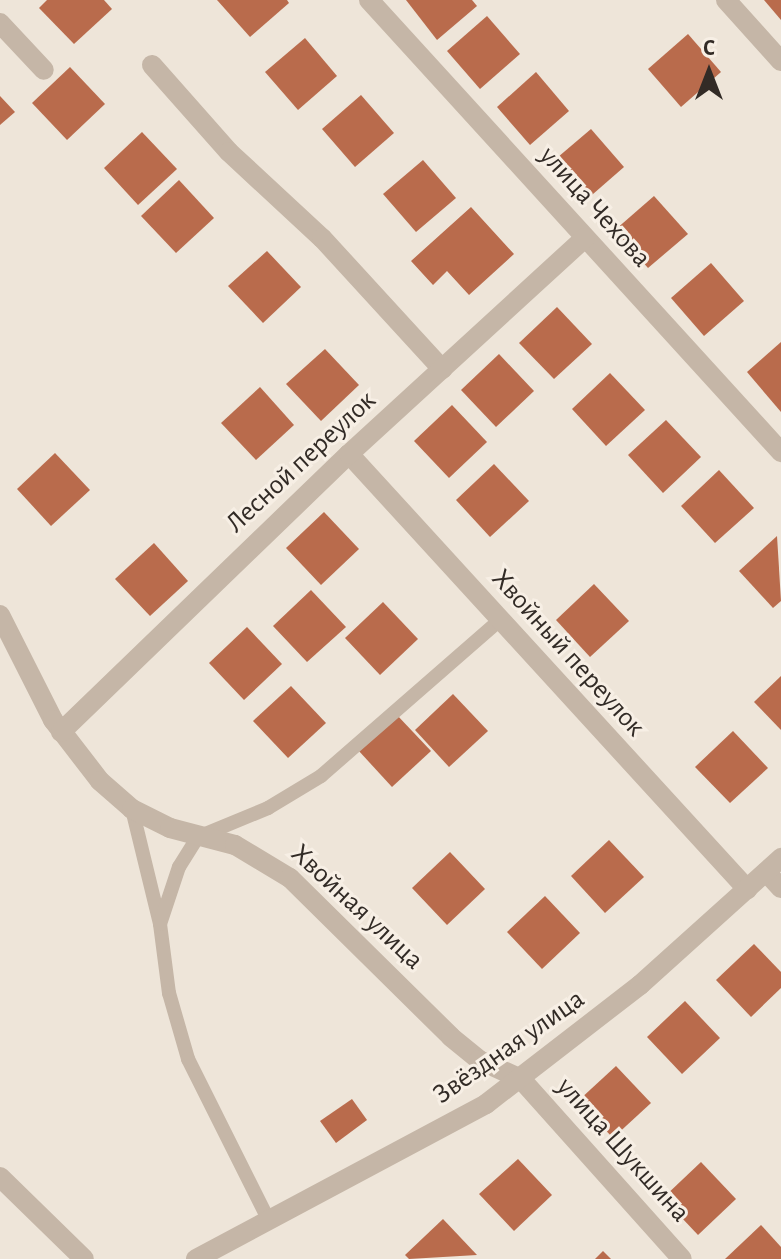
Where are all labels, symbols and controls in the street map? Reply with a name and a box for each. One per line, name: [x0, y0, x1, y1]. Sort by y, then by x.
north arrow: [669, 32, 749, 112]
text: С: [703, 37, 715, 59]
street label: улица Чехова: [532, 140, 658, 274]
street label: Лесной переулок: [219, 384, 383, 540]
street label: Хвойный переулок: [484, 562, 652, 744]
street label: Хвойная улица: [284, 837, 430, 977]
street label: Звёздная улица: [427, 982, 591, 1112]
street label: улица Шукшина: [549, 1071, 697, 1229]

